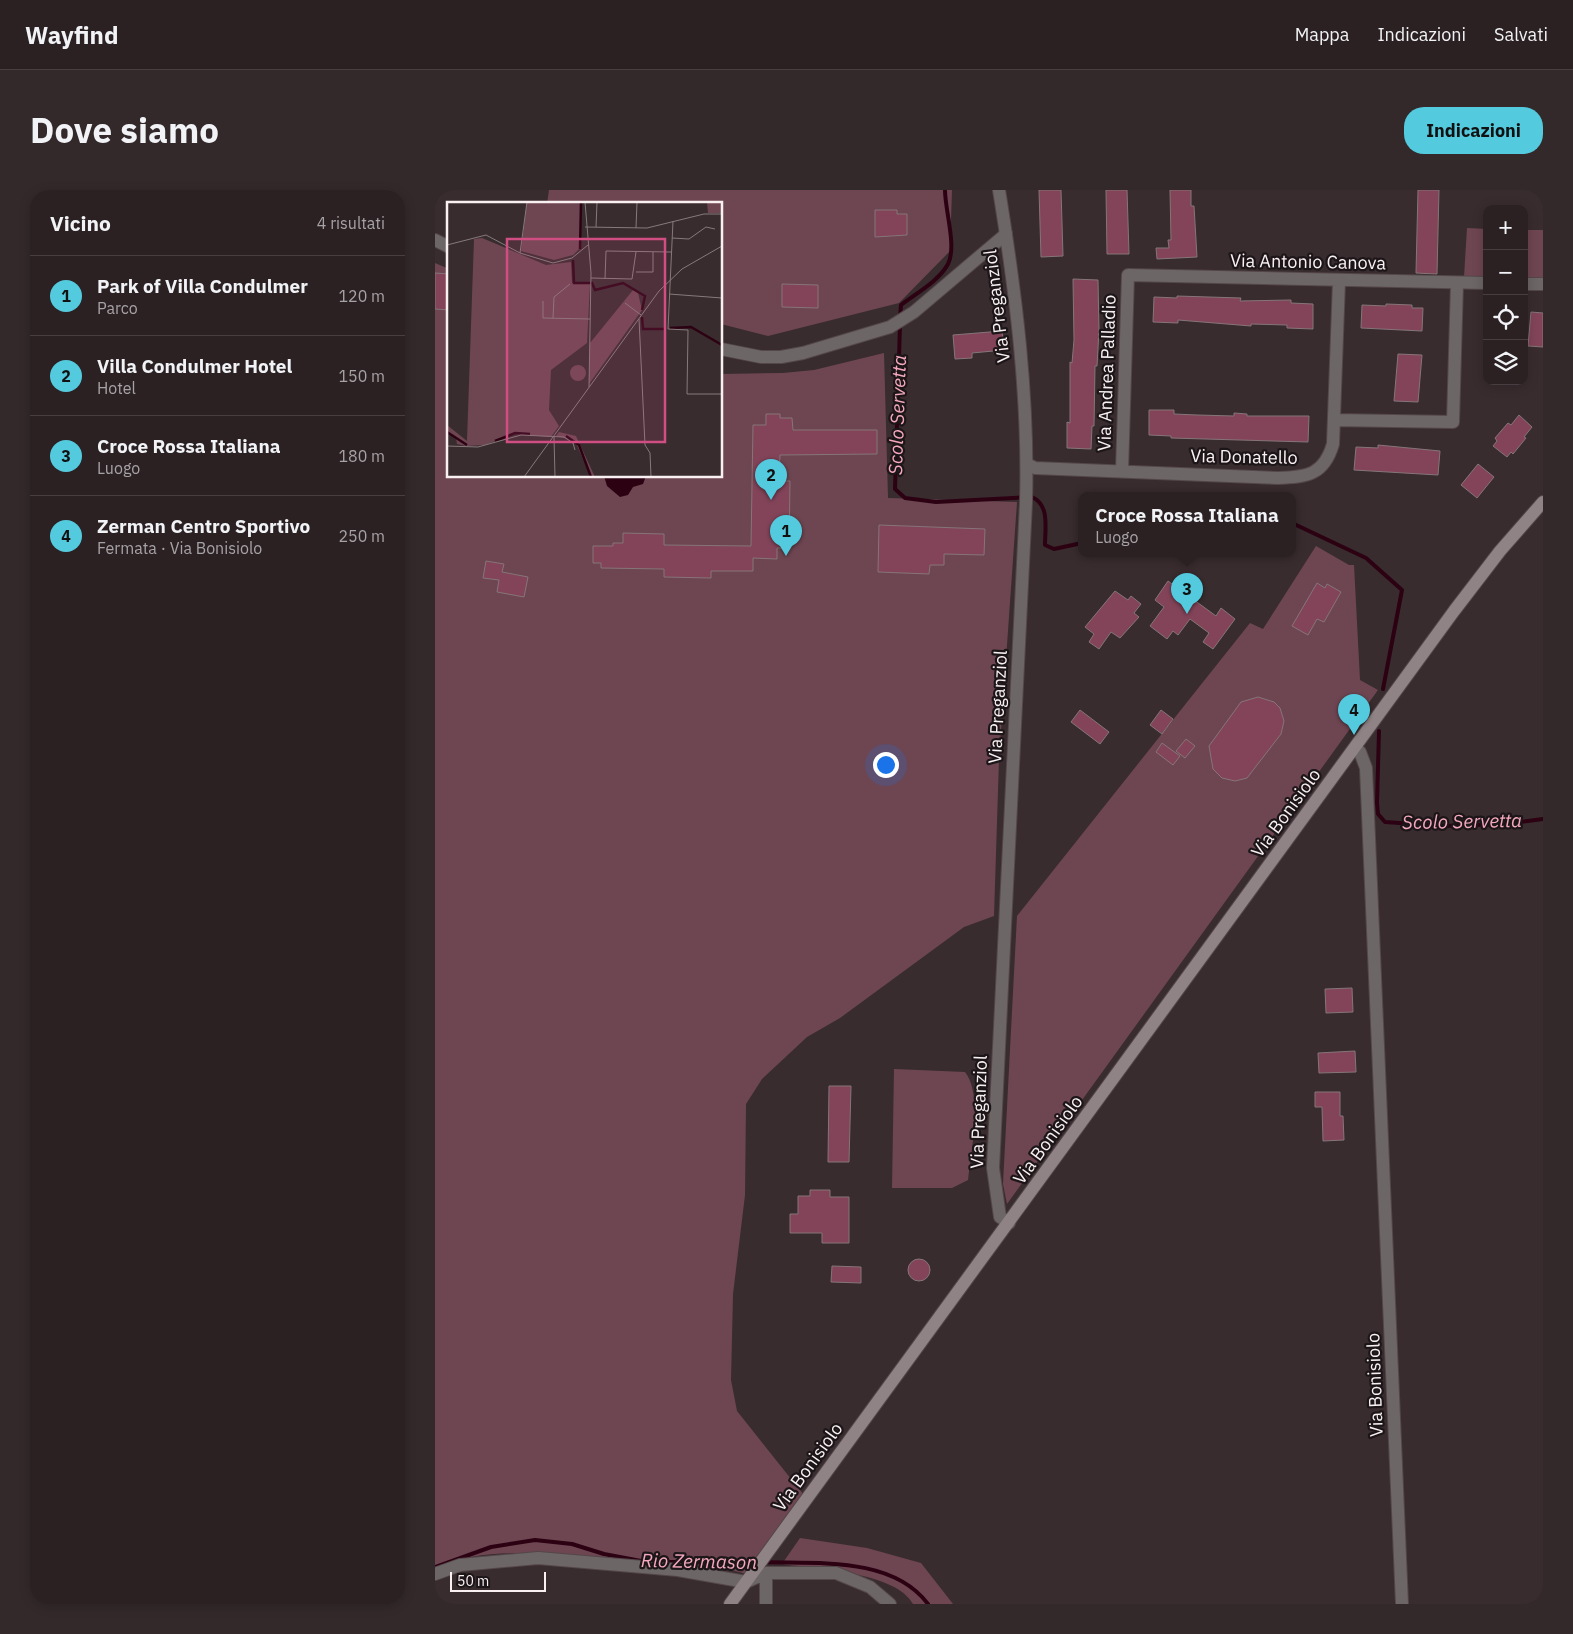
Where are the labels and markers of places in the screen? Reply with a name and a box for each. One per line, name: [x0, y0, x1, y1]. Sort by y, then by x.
pin: 2: [755, 459, 787, 500]
pin: 1: [770, 515, 802, 556]
pin: 3: [1171, 573, 1203, 614]
pin: 4: [1338, 694, 1370, 735]

